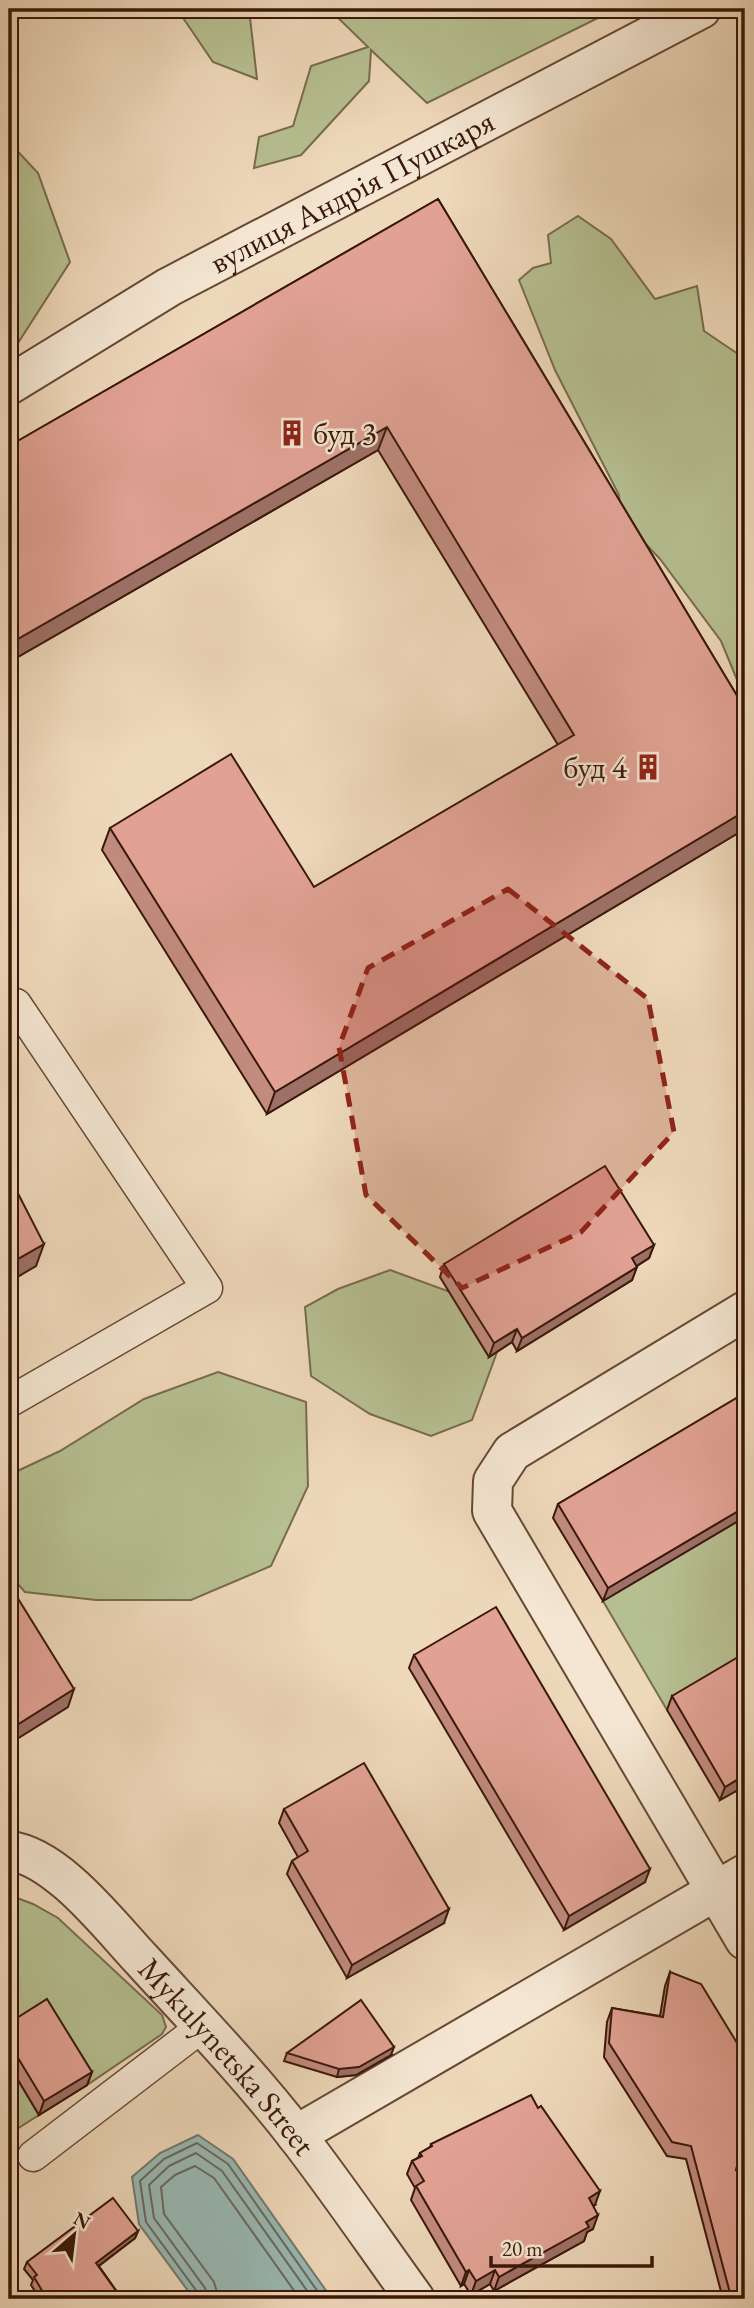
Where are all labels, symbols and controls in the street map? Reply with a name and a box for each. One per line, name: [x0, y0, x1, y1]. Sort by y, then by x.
street label: вулиця Андрія Пушкаря: [203, 100, 501, 283]
place label: буд 3: [313, 412, 377, 454]
building icon: буд 3: [277, 418, 307, 448]
place label: буд 4: [563, 746, 628, 788]
building icon: буд 4: [633, 752, 663, 782]
street label: Mykulynetska Street: [129, 1949, 325, 2164]
north arrow: [38, 2200, 108, 2270]
text: N: [69, 2206, 95, 2235]
scale bar: [491, 2224, 652, 2268]
text: 20 m: [502, 2235, 543, 2262]

